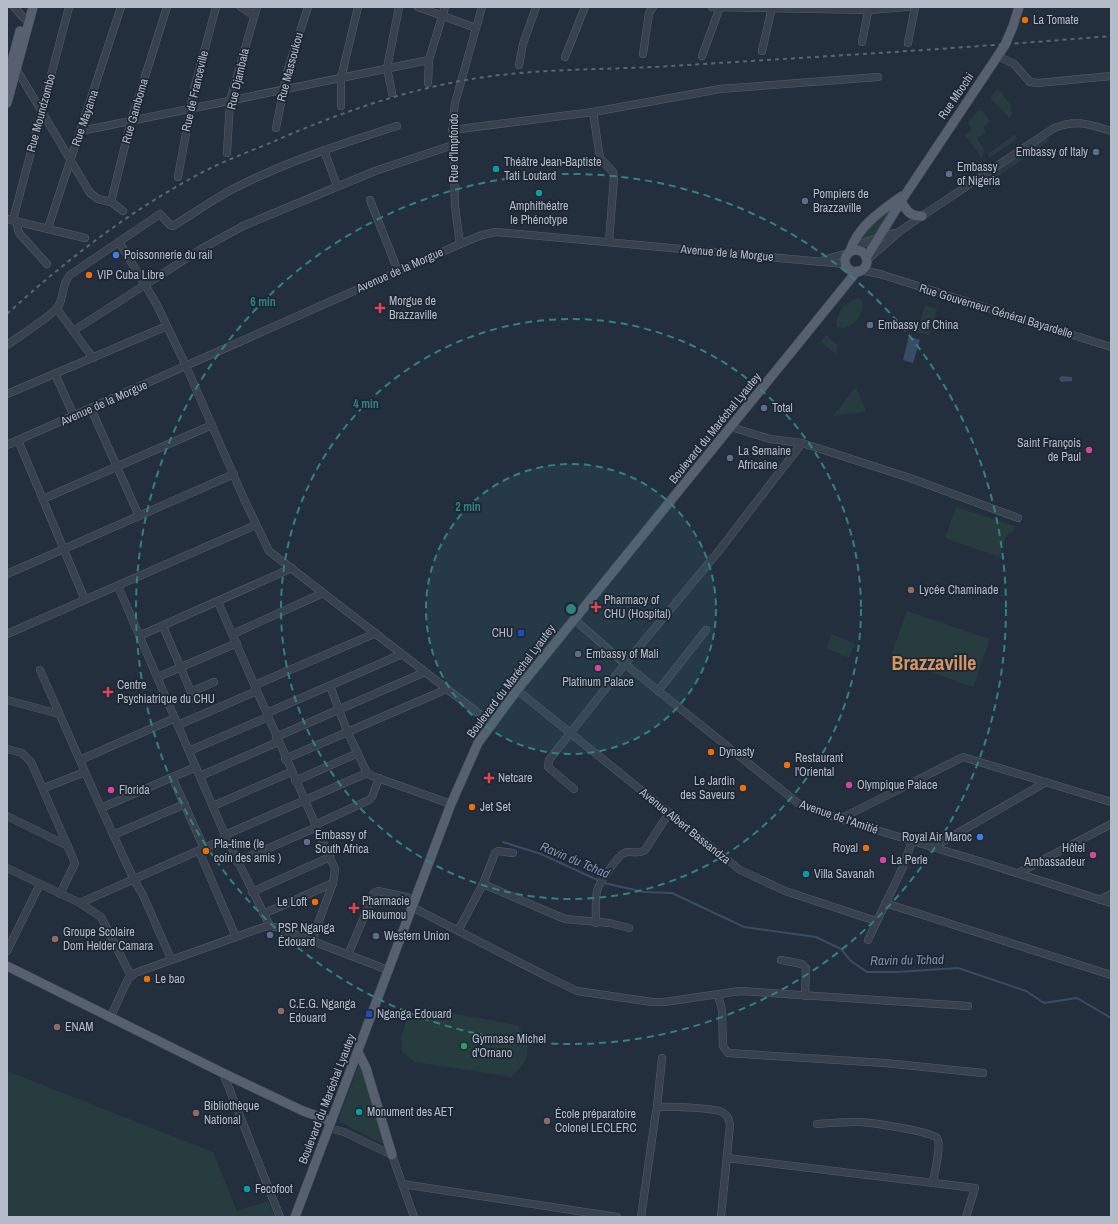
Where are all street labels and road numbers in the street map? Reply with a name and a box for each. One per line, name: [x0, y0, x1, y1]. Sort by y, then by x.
street label: Rue Massoukou: [273, 31, 307, 103]
street label: Rue Djambala: [223, 46, 253, 111]
street label: Rue de Franceville: [178, 49, 212, 133]
street label: Rue Mbochi: [935, 70, 977, 122]
street label: Rue Moundzombo: [23, 72, 59, 154]
street label: Rue Gamboma: [118, 76, 152, 145]
street label: Rue Mayama: [68, 87, 102, 148]
street label: Rue d'Impfondo: [446, 113, 462, 183]
street label: Avenue de la Morgue: [679, 241, 774, 265]
street label: Avenue de la Morgue: [353, 244, 446, 297]
street label: Rue Gouverneur Général Bayardelle: [917, 280, 1075, 342]
street label: Boulevard du Maréchal Lyautey: [665, 369, 765, 487]
street label: Avenue de la Morgue: [57, 377, 150, 430]
street label: Boulevard du Maréchal Lyautey: [463, 621, 559, 741]
street label: Avenue Albert Bassandza: [635, 784, 734, 868]
street label: Avenue de l'Amitié: [797, 796, 880, 838]
street label: Boulevard du Maréchal Lyautey: [295, 1032, 359, 1166]

